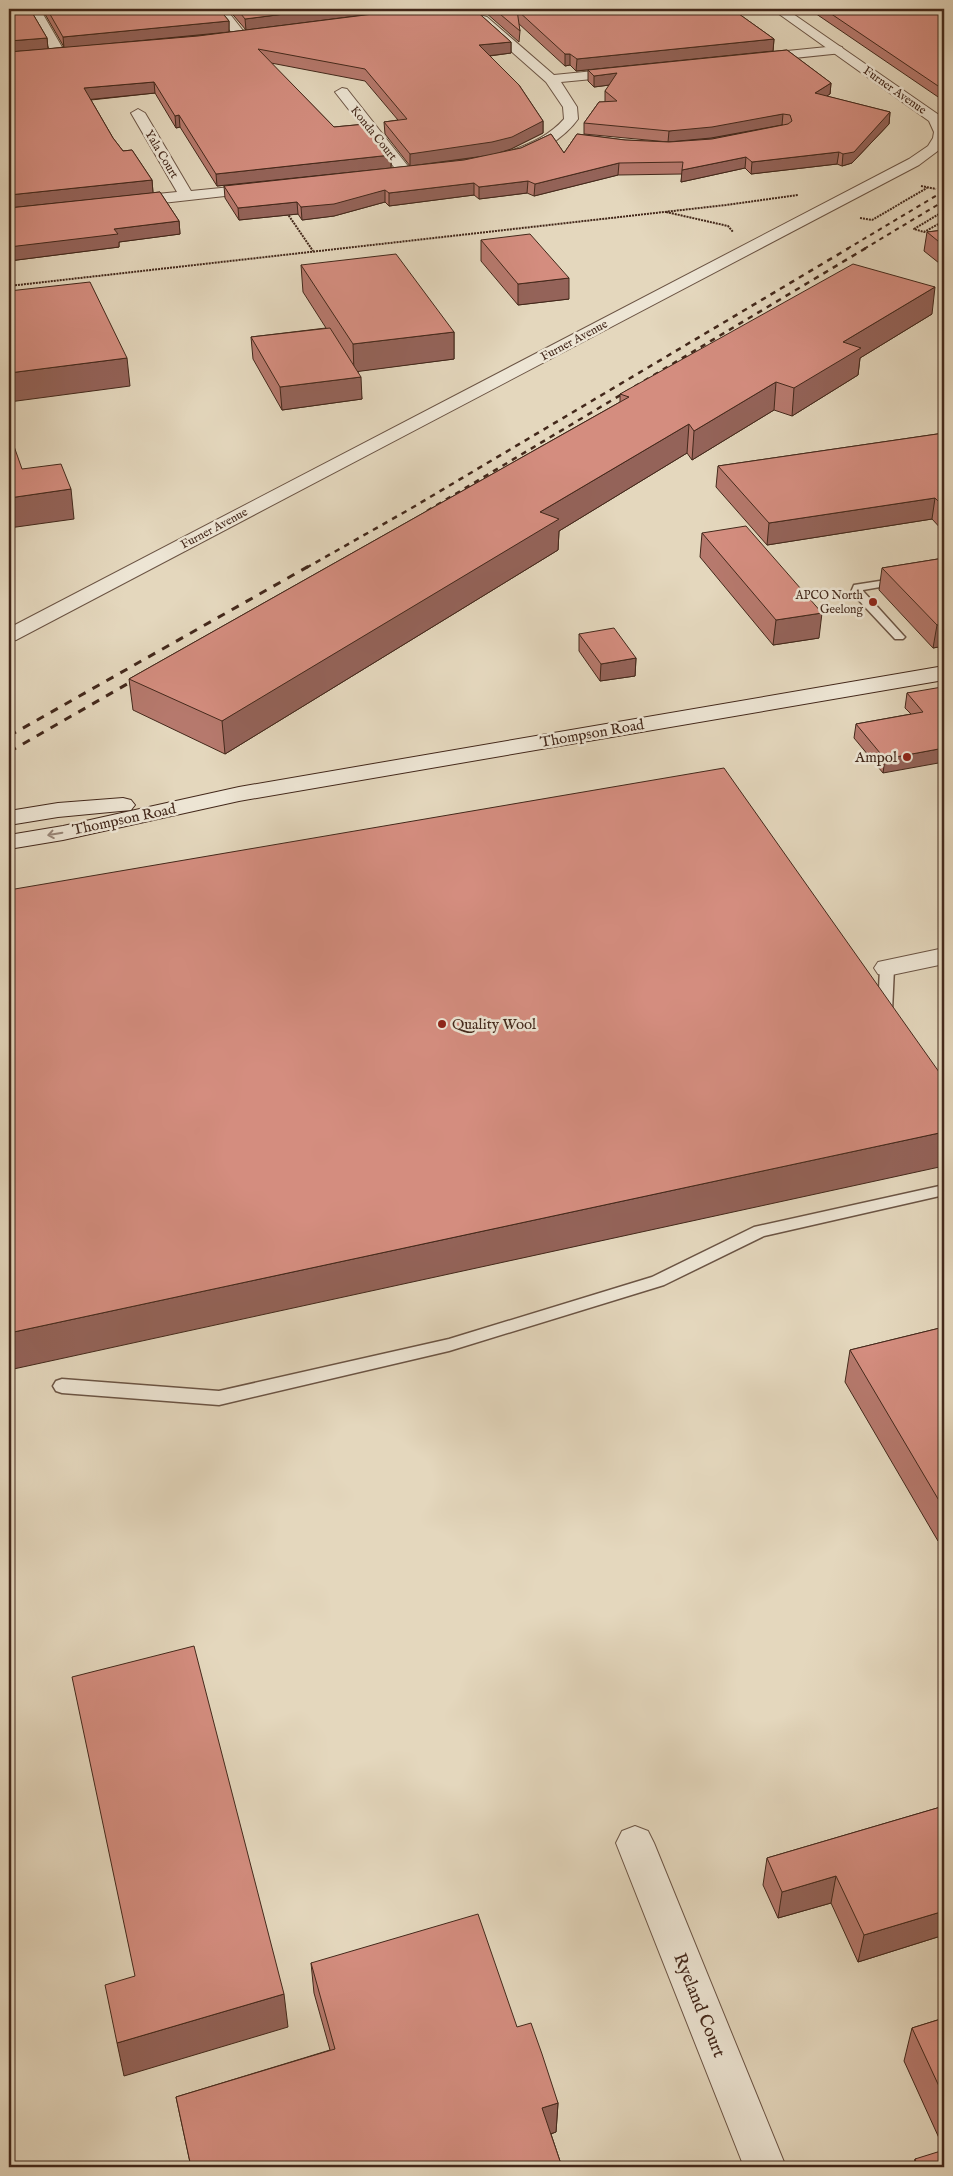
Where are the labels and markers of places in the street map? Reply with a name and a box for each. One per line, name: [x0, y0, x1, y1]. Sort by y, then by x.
place label: APCO North Geelong: [794, 588, 864, 617]
marker: APCO North Geelong: [867, 596, 879, 608]
place label: Ampol: [854, 748, 898, 767]
marker: Ampol: [901, 751, 913, 763]
place label: Quality Wool: [452, 1015, 537, 1034]
marker: Quality Wool: [436, 1018, 448, 1030]

